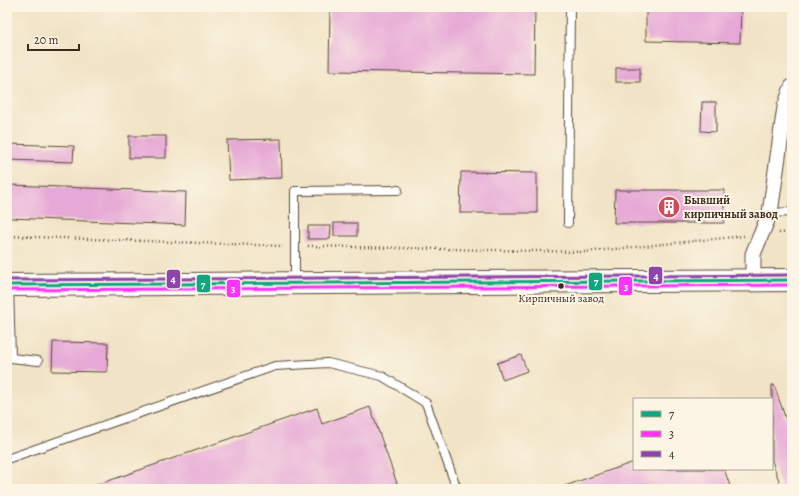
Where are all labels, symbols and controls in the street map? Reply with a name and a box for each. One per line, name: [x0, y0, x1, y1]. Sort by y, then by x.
scale bar: [28, 26, 79, 52]
text: 20 m: [34, 32, 58, 48]
place label: Бывший кирпичный завод: [684, 192, 778, 222]
building icon: Бывший кирпичный завод: [656, 194, 682, 220]
line badge: 4: [648, 266, 663, 285]
line badge: 4: [166, 269, 181, 289]
text: 4: [653, 269, 659, 284]
text: 4: [170, 272, 176, 287]
line badge: 7: [588, 272, 603, 291]
line badge: 7: [196, 274, 211, 293]
text: 7: [594, 274, 599, 289]
line badge: 3: [618, 276, 633, 296]
text: 7: [201, 277, 206, 292]
line badge: 3: [226, 279, 241, 298]
text: 3: [624, 279, 629, 294]
text: 3: [231, 281, 236, 296]
marker: Кирпичный завод: [556, 281, 566, 291]
place label: Кирпичный завод: [518, 291, 604, 306]
legend: [633, 398, 773, 470]
text: 7: [669, 406, 675, 422]
text: 3: [669, 426, 674, 442]
text: 4: [669, 446, 675, 462]

